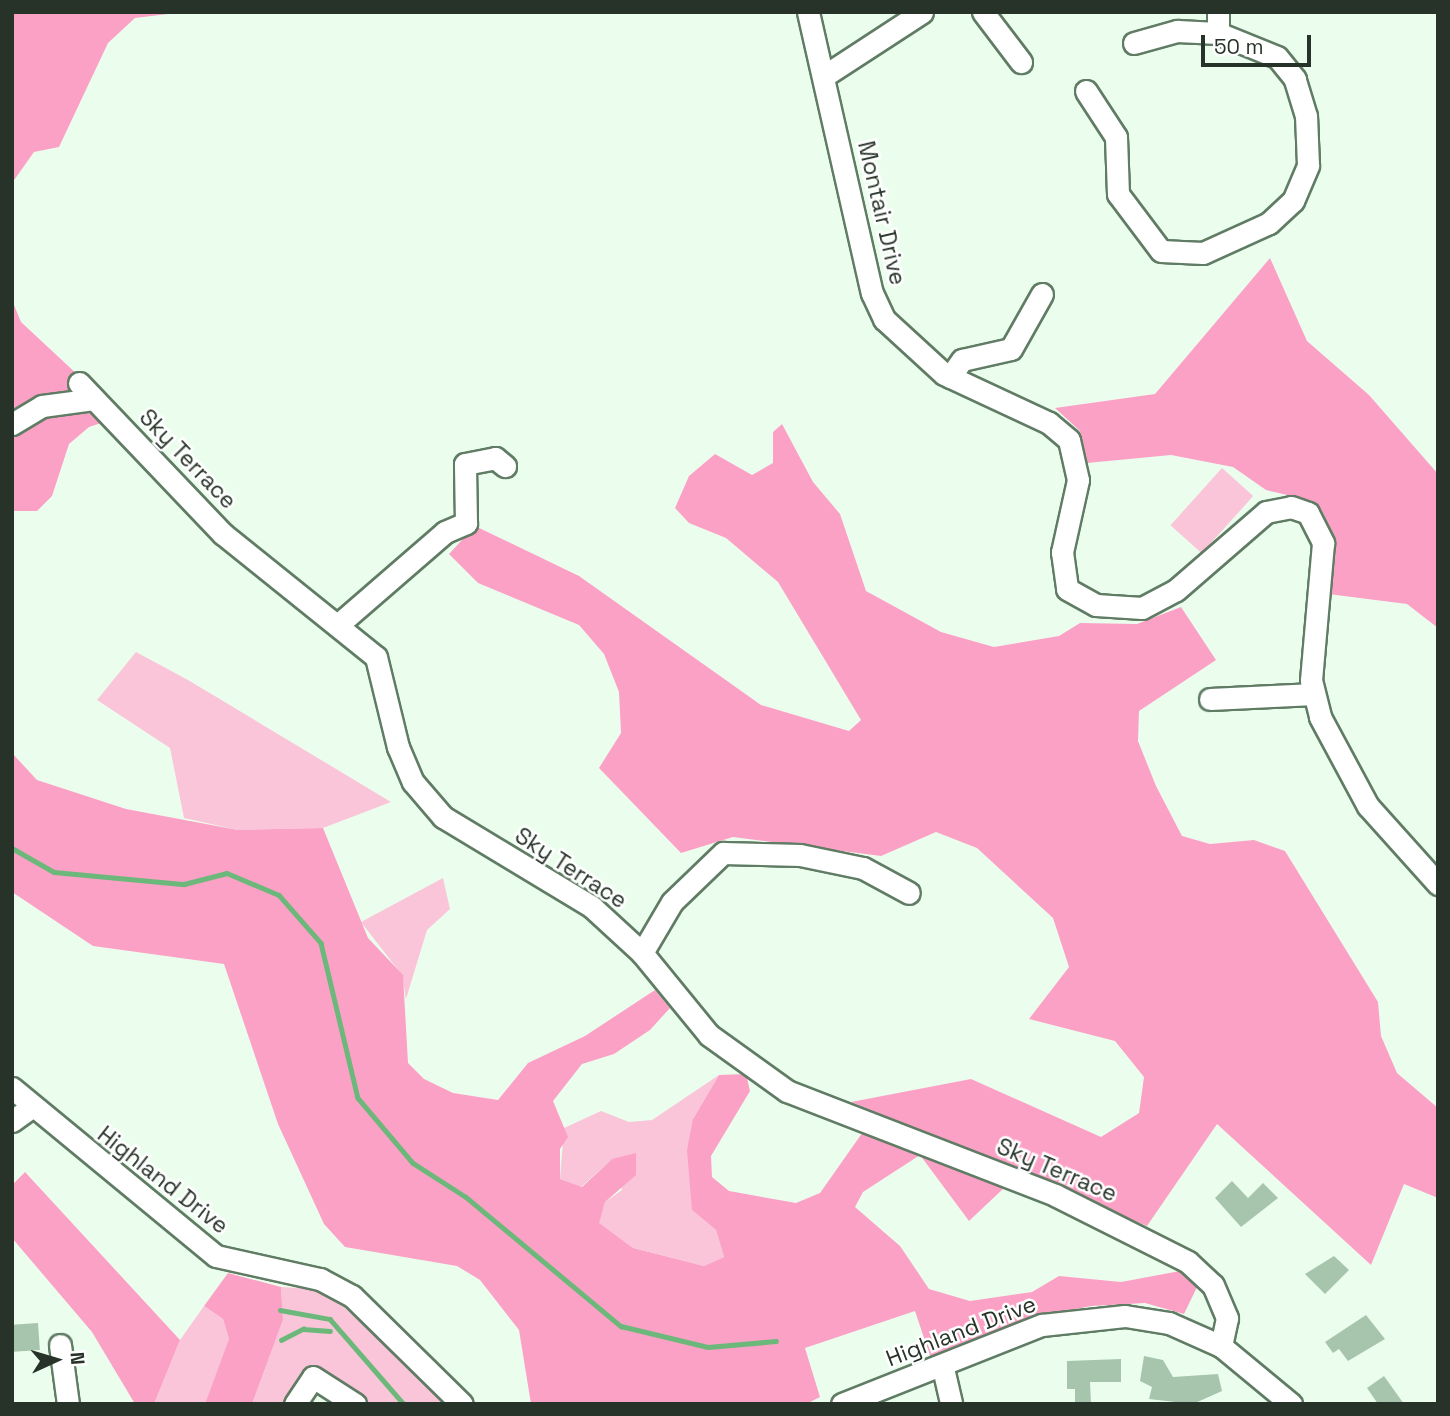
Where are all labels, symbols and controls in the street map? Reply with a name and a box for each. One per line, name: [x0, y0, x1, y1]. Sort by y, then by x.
scale bar: [1205, 21, 1315, 65]
text: 50 m: [1214, 33, 1264, 60]
street label: Montair Drive: [852, 138, 912, 288]
street label: Sky Terrace: [133, 403, 243, 515]
street label: Sky Terrace: [510, 821, 632, 915]
street label: Highland Drive: [92, 1120, 234, 1240]
street label: Sky Terrace: [992, 1132, 1122, 1208]
street label: Highland Drive: [882, 1290, 1040, 1372]
north arrow: [21, 1325, 91, 1395]
text: N: [65, 1351, 90, 1366]

